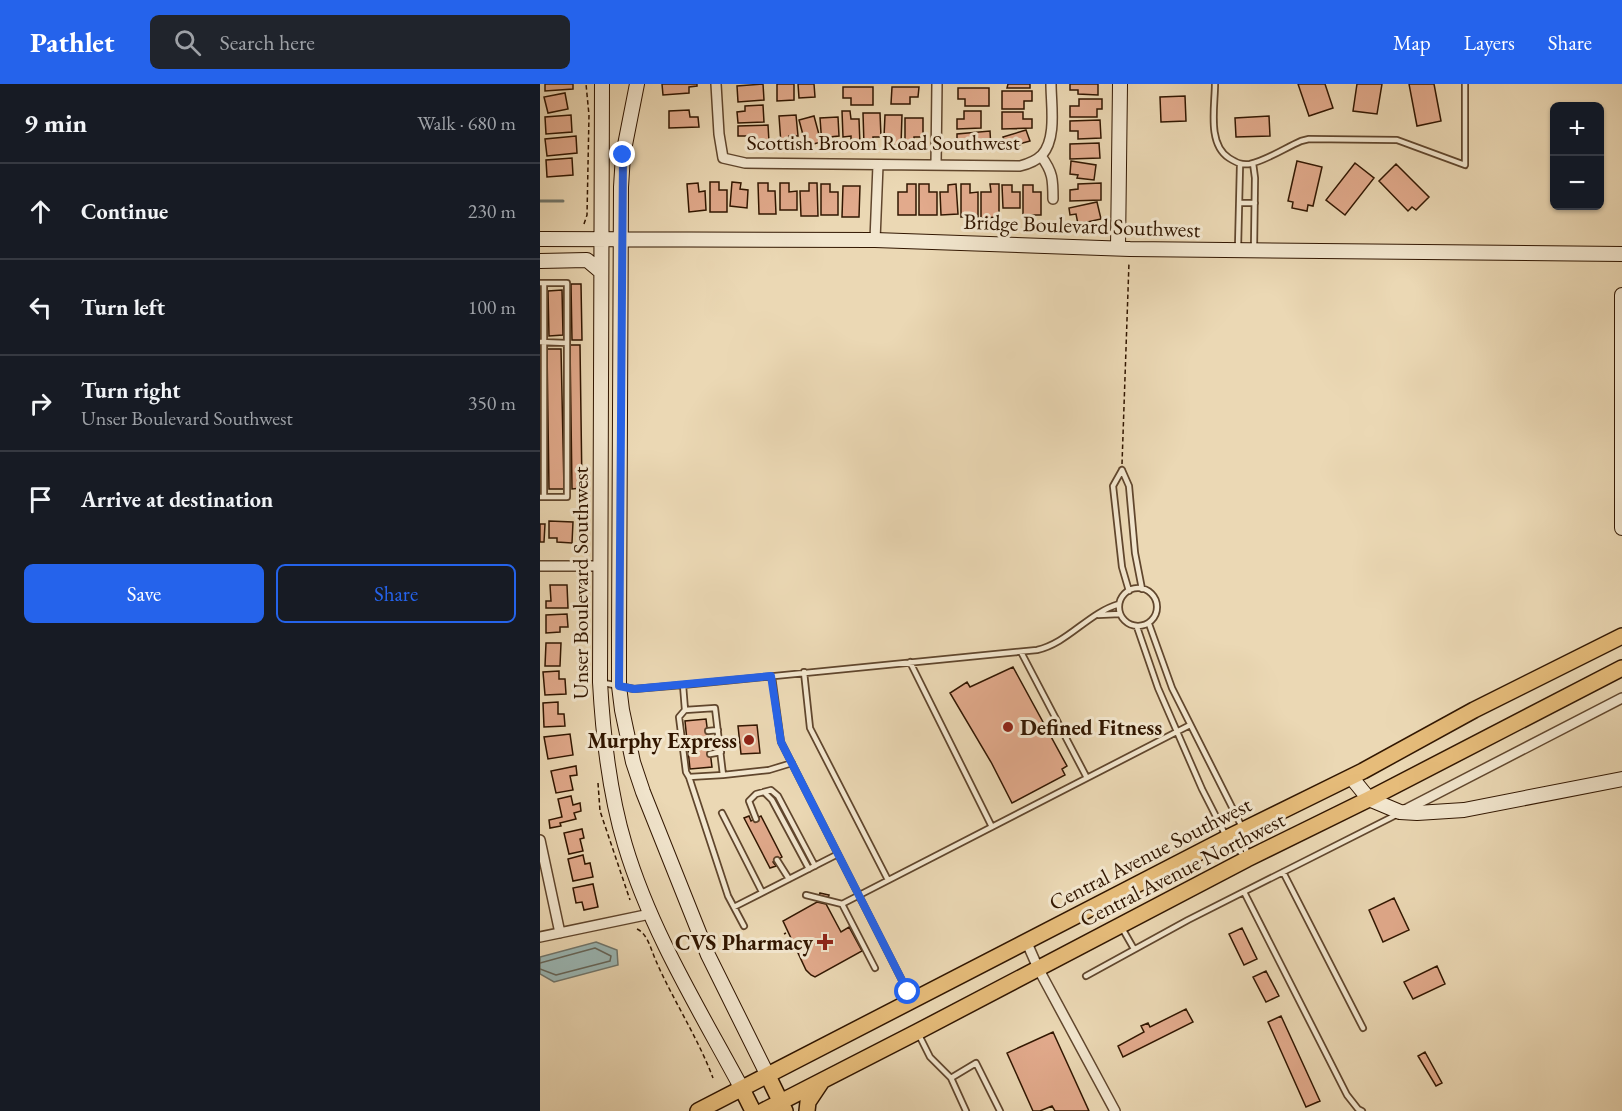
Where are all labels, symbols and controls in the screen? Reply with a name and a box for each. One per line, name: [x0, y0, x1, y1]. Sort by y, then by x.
search box: [150, 15, 570, 69]
text: Pathlet: [30, 24, 114, 60]
icon: search: [171, 26, 204, 59]
text: Search here: [219, 28, 315, 57]
text: Map: [1393, 29, 1431, 56]
text: Layers: [1464, 29, 1515, 56]
text: Share: [1548, 29, 1592, 56]
map controls: [1550, 102, 1604, 210]
button: +: [1550, 102, 1604, 156]
text: 9 min: [24, 106, 87, 140]
text: Walk · 680 m: [417, 110, 516, 136]
street label: Scottish Broom Road Southwest: [746, 128, 1020, 157]
route end: [609, 141, 635, 167]
button: −: [1550, 156, 1604, 210]
icon: ahead: [24, 195, 57, 228]
text: Continue: [81, 197, 168, 226]
text: 230 m: [468, 198, 516, 224]
street label: Bridge Boulevard Southwest: [963, 207, 1201, 244]
icon: left: [24, 291, 57, 324]
text: Turn left: [81, 293, 165, 322]
text: 100 m: [468, 294, 516, 320]
text: Turn right: [81, 376, 180, 405]
icon: right: [24, 387, 57, 420]
text: 350 m: [468, 390, 516, 416]
text: Unser Boulevard Southwest: [81, 405, 293, 431]
street label: Unser Boulevard Southwest: [566, 466, 595, 700]
icon: arrive: [24, 483, 57, 516]
text: Arrive at destination: [81, 485, 273, 514]
button: Save: [24, 564, 264, 623]
button: Share: [276, 564, 516, 623]
place label: Defined Fitness: [1020, 713, 1162, 742]
marker: Defined Fitness: [1001, 720, 1015, 734]
place label: Murphy Express: [587, 726, 737, 755]
marker: Murphy Express: [742, 733, 756, 747]
street label: Central Avenue Southwest: [1044, 790, 1256, 917]
street label: Central Avenue Northwest: [1075, 805, 1290, 934]
place label: CVS Pharmacy: [675, 928, 813, 957]
marker: CVS Pharmacy: [818, 935, 832, 949]
route start: [894, 978, 920, 1004]

